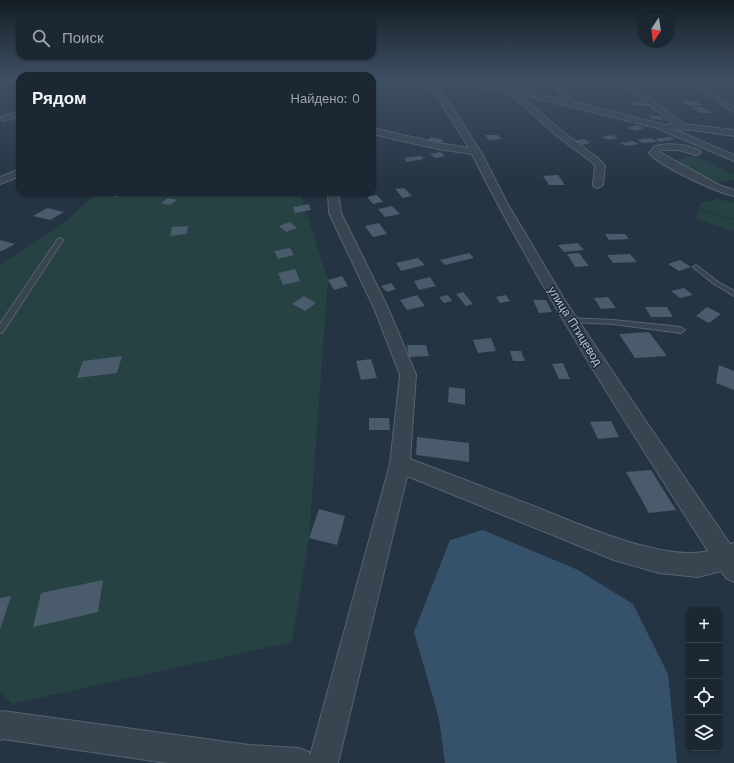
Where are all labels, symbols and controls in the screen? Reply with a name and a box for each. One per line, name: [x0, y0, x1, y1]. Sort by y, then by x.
north arrow: [638, 12, 674, 48]
search box: [16, 16, 376, 60]
icon: search: [30, 27, 52, 49]
text: Поиск: [62, 29, 104, 47]
text: Рядом: [32, 88, 87, 108]
text: Найдено: 0: [291, 91, 360, 106]
street label: улица Птицевод: [545, 284, 605, 368]
map controls: [686, 607, 722, 751]
button: +: [686, 607, 722, 643]
button: −: [686, 643, 722, 679]
button: locate: [686, 679, 722, 715]
button: layers: [686, 715, 722, 751]

